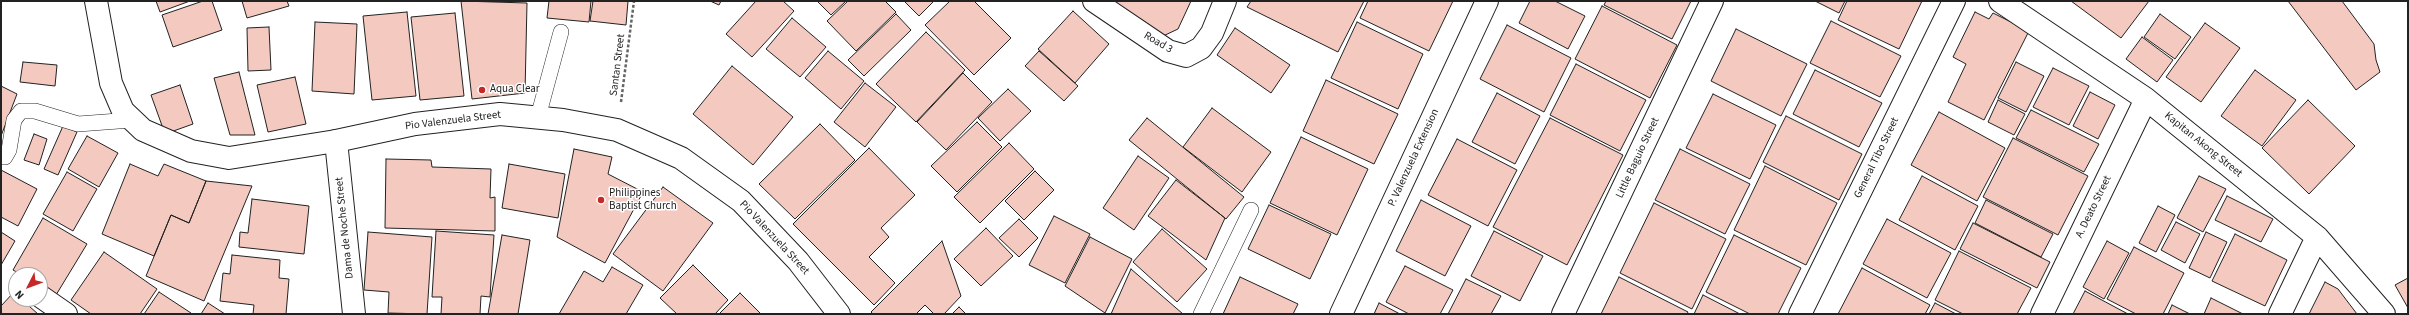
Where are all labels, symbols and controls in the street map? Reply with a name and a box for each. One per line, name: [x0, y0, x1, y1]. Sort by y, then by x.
street label: Road 3: [1141, 29, 1175, 57]
street label: Santan Street: [608, 33, 628, 97]
place label: Aqua Clear: [490, 83, 540, 97]
marker: Aqua Clear: [477, 85, 487, 95]
street label: P. Valenzuela Extension: [1386, 107, 1442, 209]
street label: Pio Valenzuela Street: [404, 109, 502, 133]
street label: Kapitan Akong Street: [2161, 110, 2245, 180]
street label: Little Baguio Street: [1613, 115, 1663, 201]
street label: General Tibo Street: [1852, 115, 1902, 201]
street label: A. Deato Street: [2073, 174, 2115, 240]
street label: Dama de Noche Street: [333, 176, 357, 280]
place label: Philippines Baptist Church: [609, 187, 677, 213]
marker: Philippines Baptist Church: [596, 195, 606, 205]
street label: Pio Valenzuela Street: [736, 198, 812, 278]
north arrow: [8, 267, 48, 307]
text: N: [11, 287, 27, 302]

